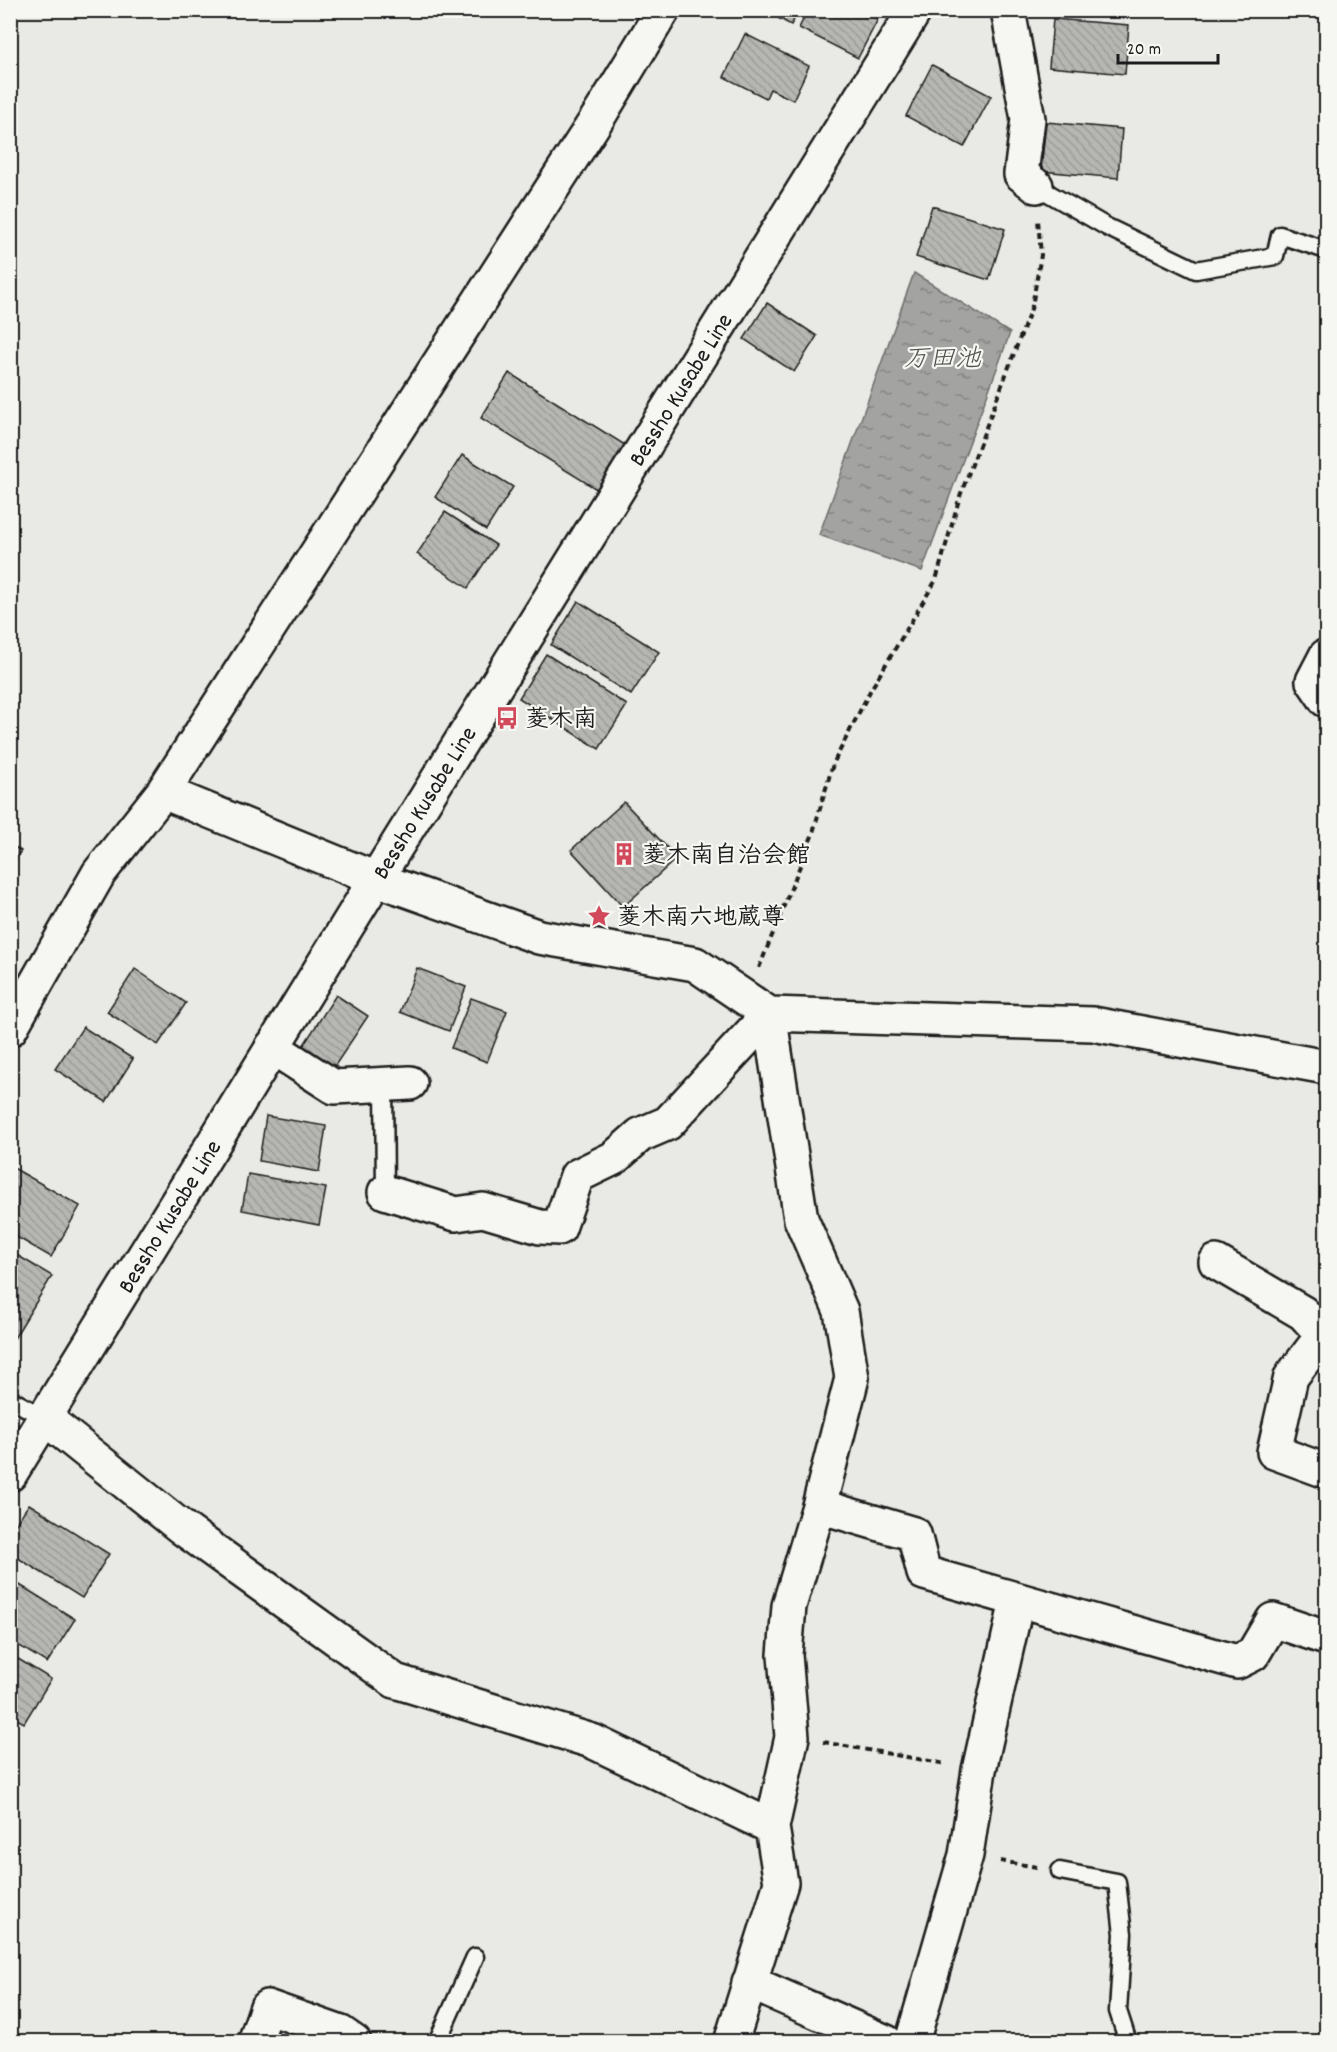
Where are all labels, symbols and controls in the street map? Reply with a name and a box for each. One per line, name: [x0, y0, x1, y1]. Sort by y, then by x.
scale bar: [1118, 27, 1218, 65]
text: 20 m: [1127, 38, 1161, 63]
street label: Bessho Kusabe Line: [622, 308, 743, 474]
water label: 万田池: [903, 342, 982, 379]
place label: 菱木南: [525, 704, 597, 738]
bus stop icon: 菱木南: [494, 705, 520, 731]
street label: Bessho Kusabe Line: [366, 721, 487, 887]
place label: 菱木南自治会館: [642, 840, 810, 874]
building icon: 菱木南自治会館: [611, 841, 637, 867]
place label: 菱木南六地蔵尊: [617, 902, 785, 936]
place icon: 菱木南六地蔵尊: [586, 903, 612, 929]
street label: Bessho Kusabe Line: [111, 1134, 232, 1301]

